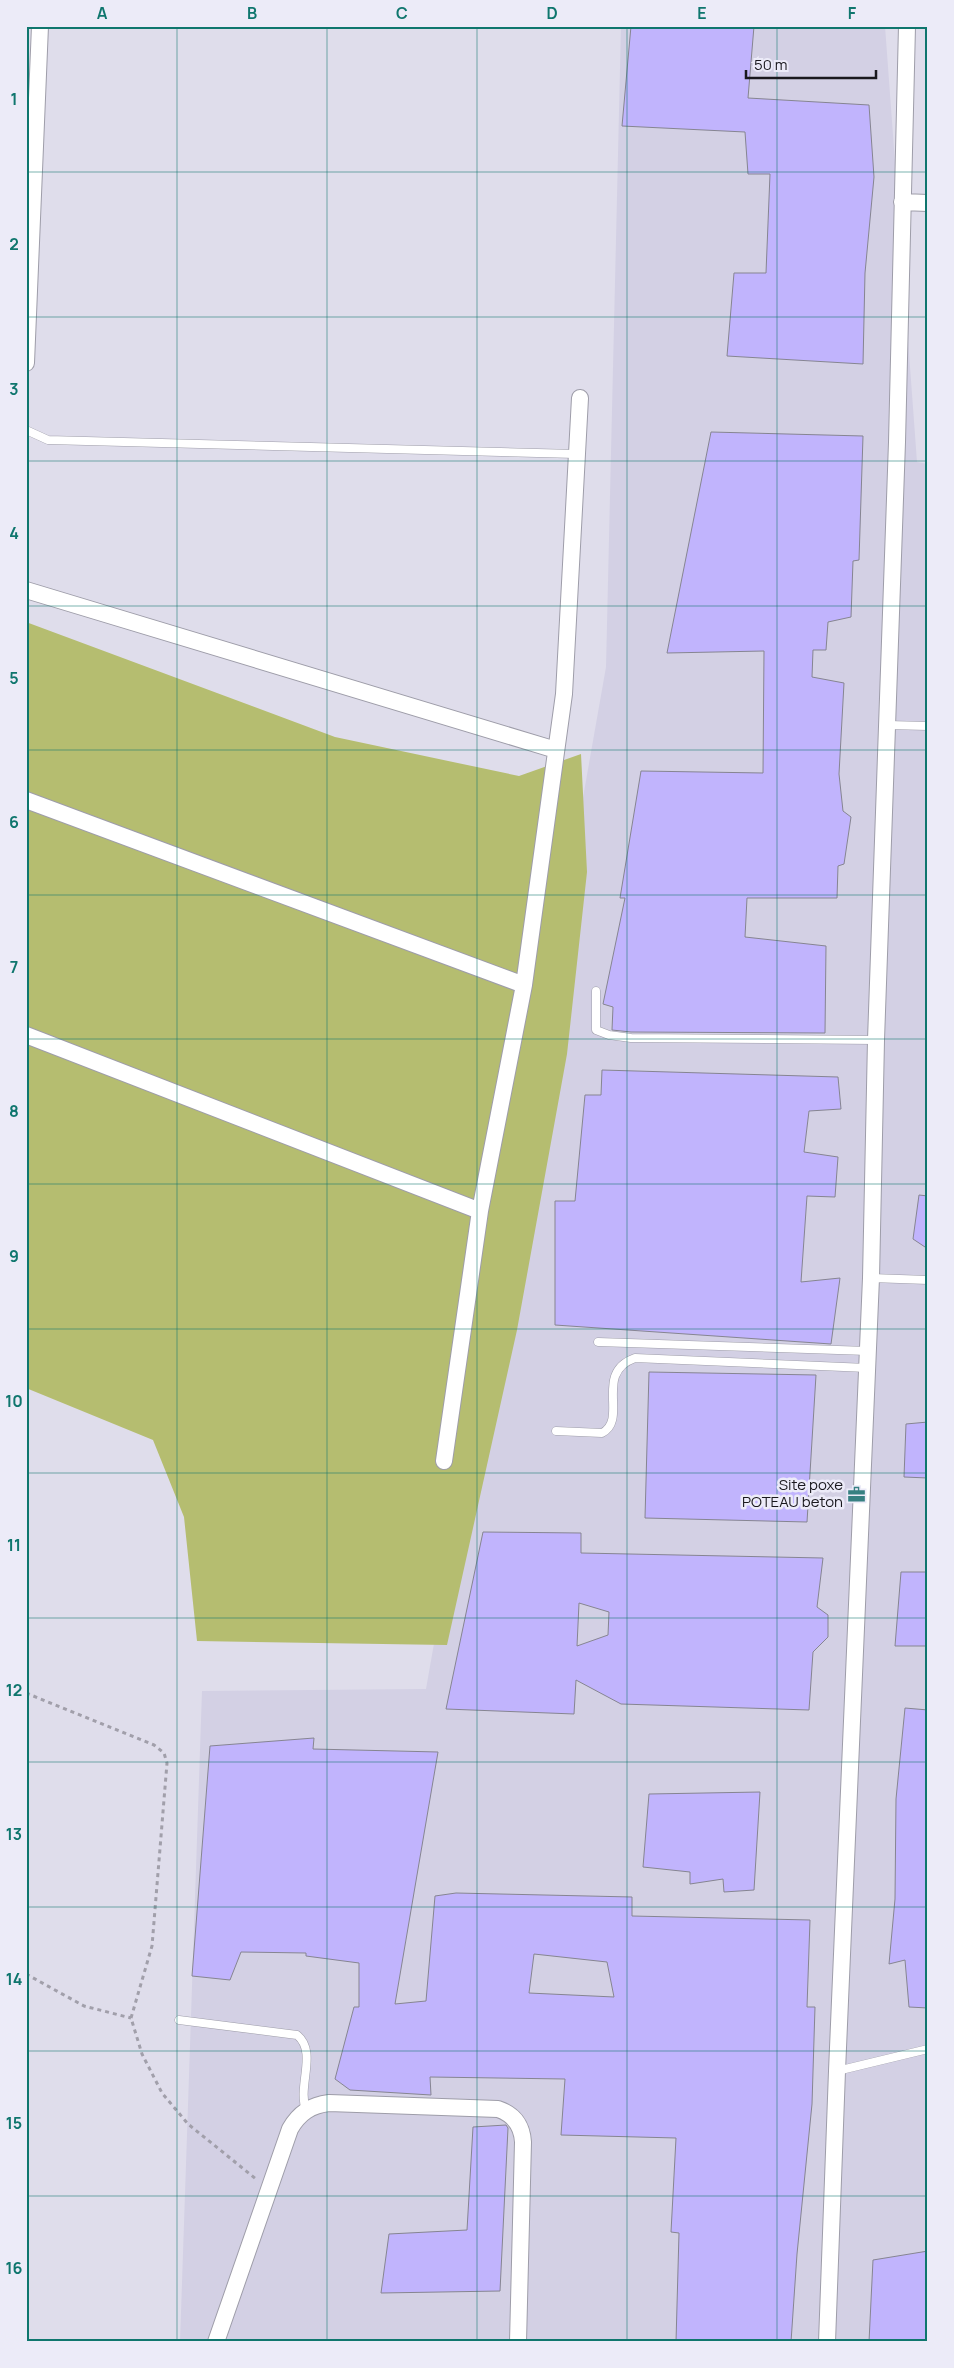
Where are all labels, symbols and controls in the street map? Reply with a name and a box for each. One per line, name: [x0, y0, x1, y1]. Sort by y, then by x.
text: A: [97, 2, 108, 24]
text: B: [247, 2, 257, 24]
text: C: [396, 2, 408, 24]
text: D: [546, 2, 558, 24]
text: E: [697, 2, 707, 24]
text: F: [848, 2, 857, 24]
scale bar: [746, 48, 876, 80]
text: 50 m: [754, 54, 788, 75]
text: 1: [10, 88, 18, 110]
text: 2: [9, 233, 19, 255]
text: 3: [9, 378, 19, 400]
text: 4: [9, 522, 19, 544]
text: 5: [9, 667, 19, 689]
text: 6: [9, 811, 19, 833]
text: 7: [10, 956, 18, 978]
text: 8: [9, 1100, 19, 1122]
text: 9: [9, 1245, 19, 1267]
text: 10: [5, 1390, 23, 1412]
place label: Site poxe POTEAU beton: [742, 1474, 843, 1512]
office icon: Site poxe POTEAU beton: [847, 1484, 867, 1504]
text: 11: [7, 1534, 21, 1556]
text: 12: [6, 1679, 22, 1701]
text: 13: [6, 1823, 22, 1845]
text: 14: [6, 1968, 22, 1990]
text: 15: [6, 2112, 22, 2134]
text: 16: [6, 2257, 23, 2279]

